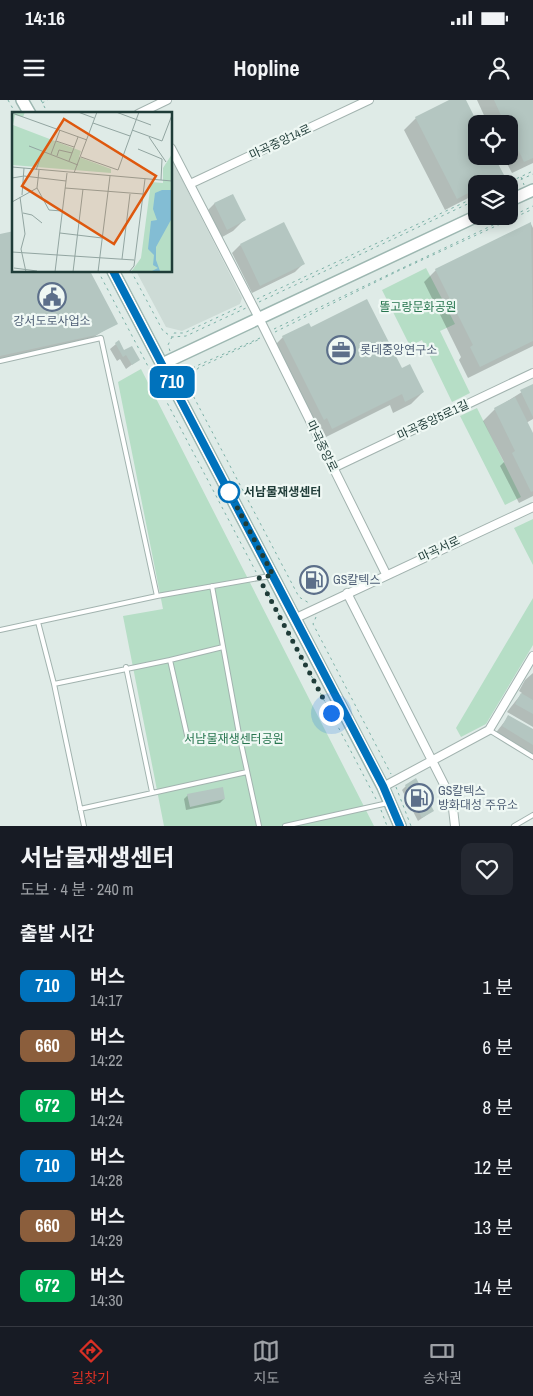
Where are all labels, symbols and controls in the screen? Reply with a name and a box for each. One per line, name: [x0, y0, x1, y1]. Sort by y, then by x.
text: 14:16: [25, 5, 65, 31]
text: Hopline: [233, 53, 300, 83]
icon: menu: [20, 54, 48, 82]
icon: person: [485, 54, 513, 82]
inset map: [12, 112, 172, 272]
map controls: [468, 115, 518, 225]
button: locate: [468, 115, 518, 165]
street label: 마곡중앙14로: [247, 121, 313, 163]
button: layers: [468, 175, 518, 225]
public building icon: 강서도로사업소: [37, 282, 67, 312]
park label: 똘고랑문화공원: [379, 299, 457, 315]
place label: 강서도로사업소: [13, 313, 91, 329]
office icon: 롯데중앙연구소: [326, 335, 356, 365]
place label: 롯데중앙연구소: [360, 342, 437, 358]
line badge: 710: [143, 366, 201, 398]
text: 710: [160, 369, 184, 394]
street label: 마곡중앙5로1길: [395, 396, 471, 444]
street label: 마곡중앙로: [303, 418, 341, 474]
marker: 서남물재생센터: [218, 481, 240, 503]
place label: 서남물재생센터: [244, 484, 321, 500]
street label: 마곡서로: [416, 532, 462, 566]
fuel station icon: GS칼텍스: [299, 565, 329, 595]
place label: GS칼텍스: [333, 572, 380, 588]
your location: [319, 701, 344, 726]
park label: 서남물재생센터공원: [184, 731, 284, 747]
fuel station icon: GS칼텍스 방화대성 주유소: [404, 783, 434, 813]
place label: GS칼텍스 방화대성 주유소: [438, 783, 518, 813]
text: 서남물재생센터: [20, 841, 175, 873]
button: heart: [461, 843, 513, 895]
text: 도보 · 4 분 · 240 m: [20, 878, 133, 900]
text: 출발 시간: [20, 920, 94, 946]
text: 버스: [90, 963, 125, 989]
text: 710: [35, 973, 60, 998]
text: 1 분: [483, 974, 513, 1000]
text: 14:17: [90, 989, 123, 1011]
text: 버스: [90, 1023, 125, 1049]
text: 660: [35, 1033, 60, 1058]
text: 6 분: [483, 1034, 513, 1060]
text: 14:22: [90, 1049, 123, 1071]
text: 버스: [90, 1083, 125, 1109]
text: 672: [35, 1093, 60, 1118]
text: 8 분: [483, 1094, 513, 1120]
text: 14:24: [90, 1109, 123, 1131]
text: 버스: [90, 1143, 125, 1169]
text: 710: [35, 1153, 60, 1178]
text: 12 분: [474, 1154, 513, 1180]
text: 14:28: [90, 1169, 123, 1191]
text: 버스: [90, 1203, 125, 1229]
text: 660: [35, 1213, 60, 1238]
text: 13 분: [474, 1214, 513, 1240]
text: 14:29: [90, 1229, 123, 1251]
text: 버스: [90, 1263, 125, 1289]
text: 672: [35, 1273, 60, 1298]
text: 14 분: [474, 1274, 513, 1300]
text: 14:30: [90, 1289, 123, 1311]
tab: 길찾기: [71, 1337, 110, 1387]
tab: 지도: [252, 1337, 280, 1387]
tab: 승차권: [423, 1337, 462, 1387]

